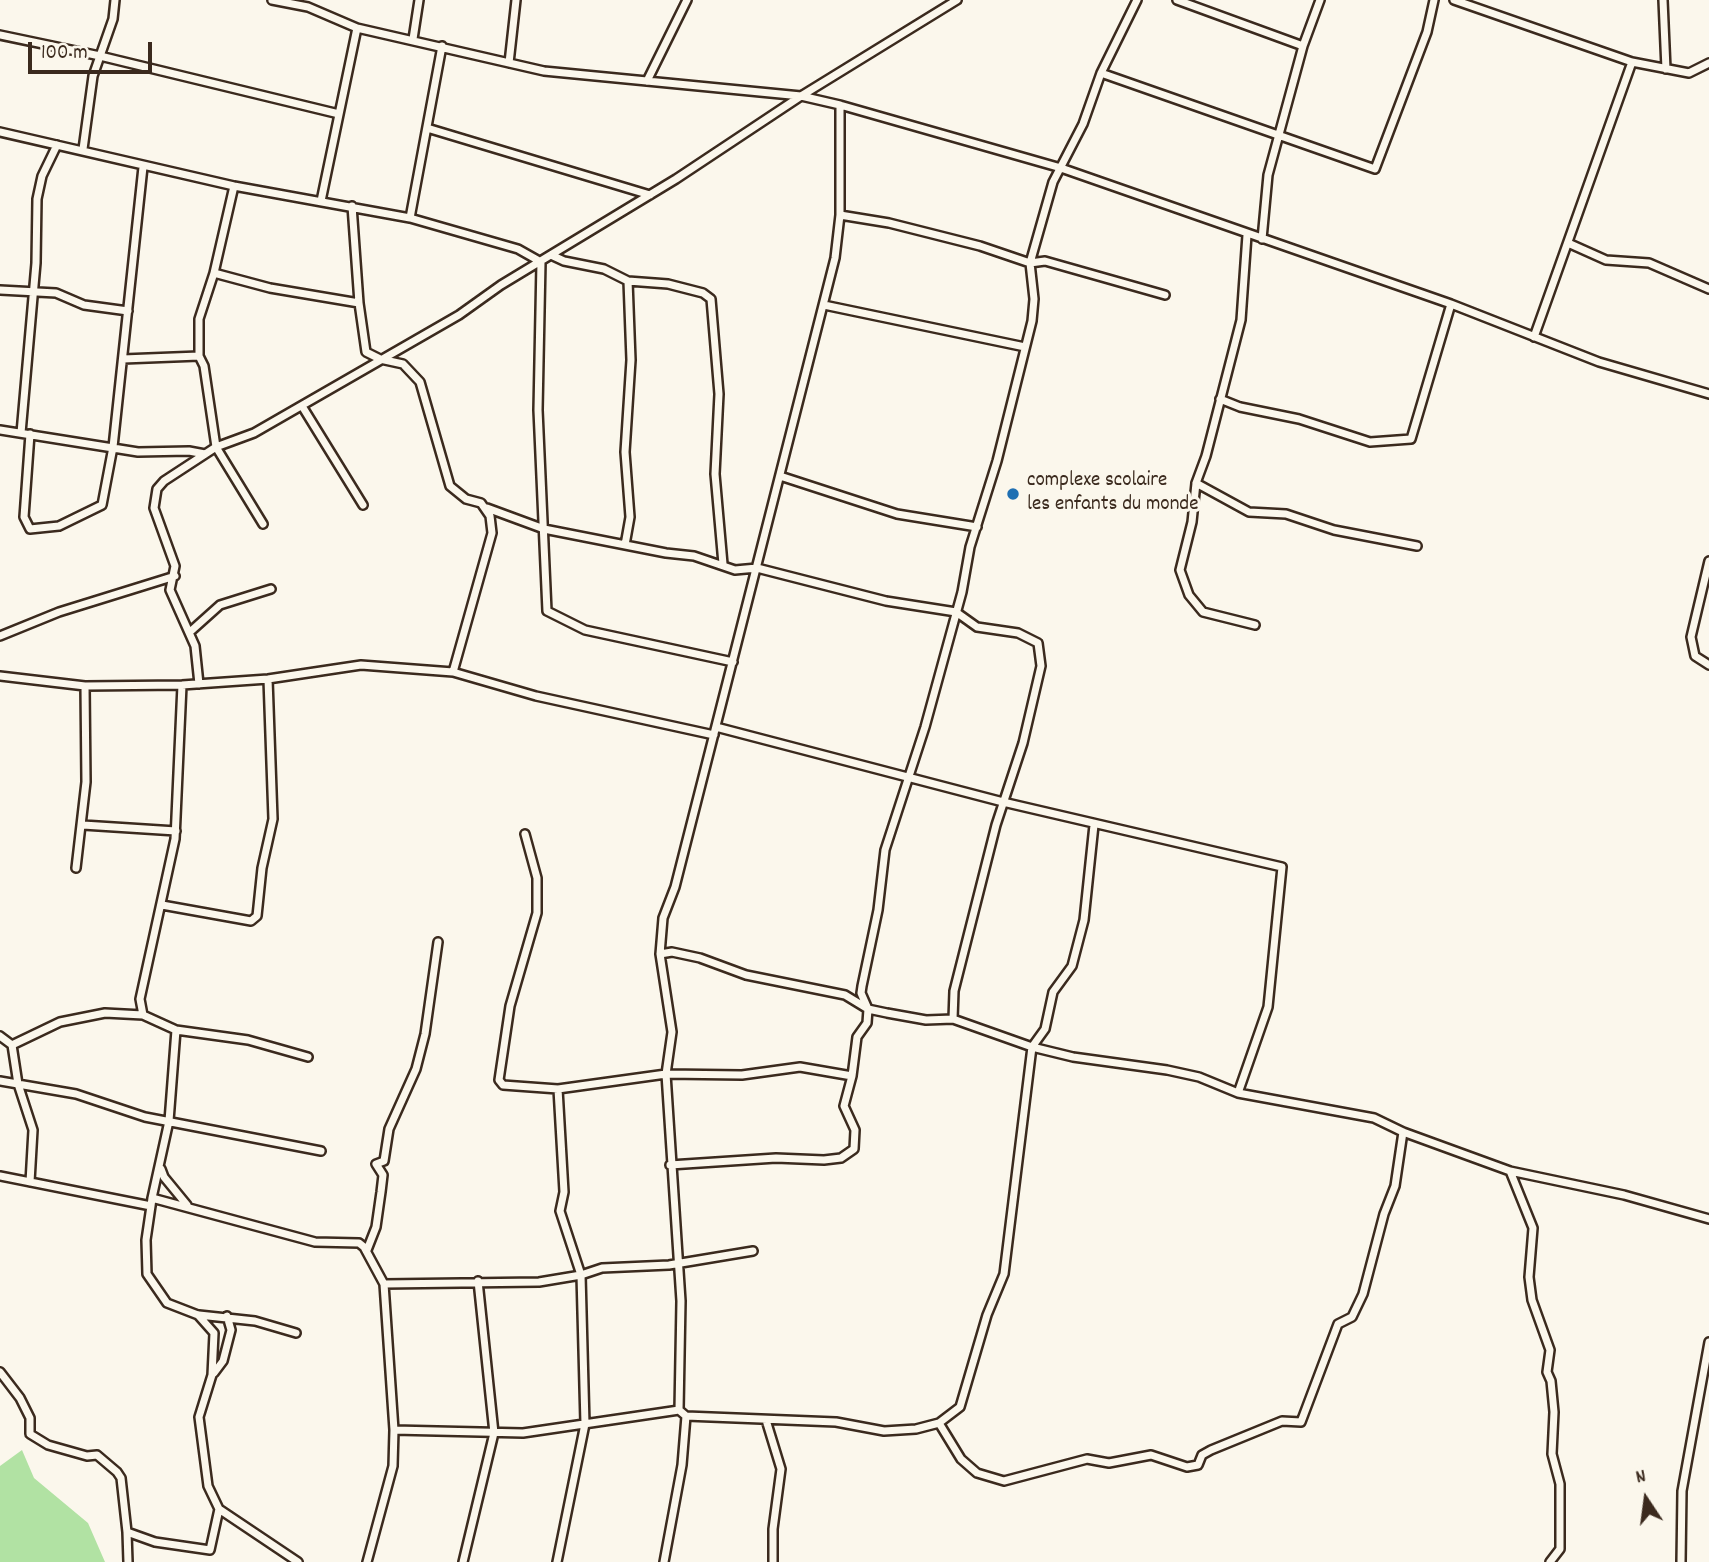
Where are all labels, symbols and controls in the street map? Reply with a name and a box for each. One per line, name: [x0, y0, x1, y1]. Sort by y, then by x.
scale bar: [32, 28, 156, 72]
text: 100 m: [41, 39, 88, 69]
place label: complexe scolaire les enfants du monde: [1027, 469, 1198, 519]
marker: complexe scolaire les enfants du monde: [1005, 486, 1021, 502]
north arrow: [1611, 1464, 1681, 1534]
text: N: [1634, 1464, 1649, 1492]

